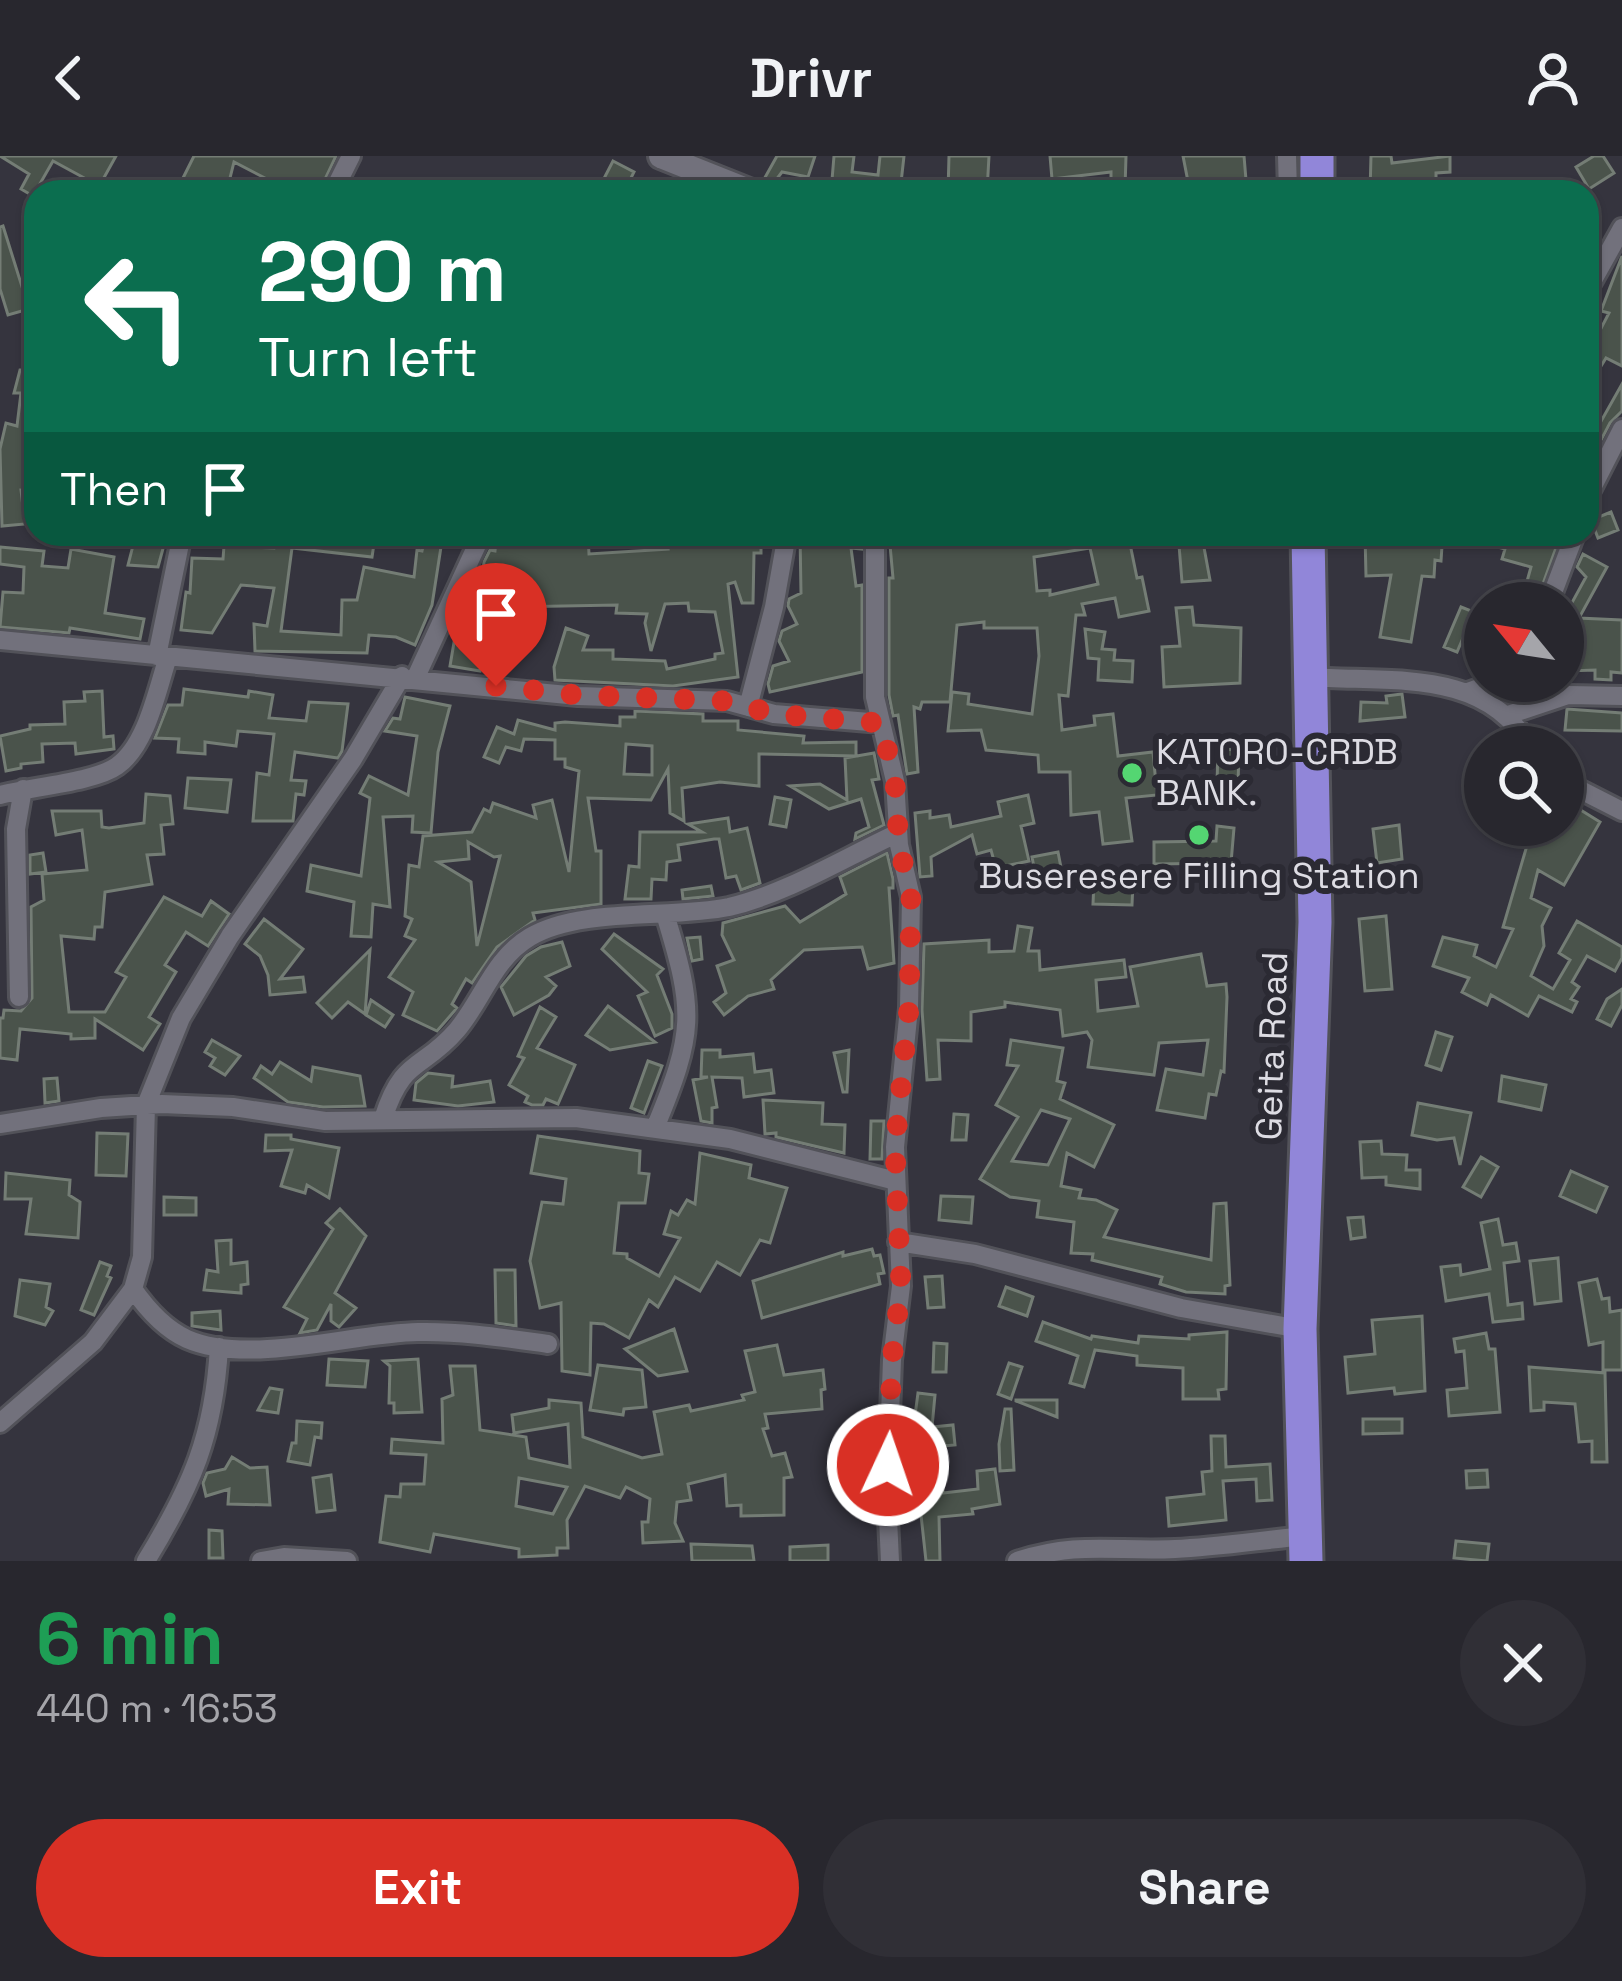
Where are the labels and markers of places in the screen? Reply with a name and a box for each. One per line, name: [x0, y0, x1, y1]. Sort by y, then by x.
pin: [445, 563, 547, 686]
place label: KATORO-CRDB BANK.: [1156, 729, 1398, 816]
marker: KATORO-CRDB BANK.: [1119, 760, 1145, 786]
marker: Buseresere Filling Station: [1186, 822, 1212, 848]
place label: Buseresere Filling Station: [978, 853, 1420, 899]

